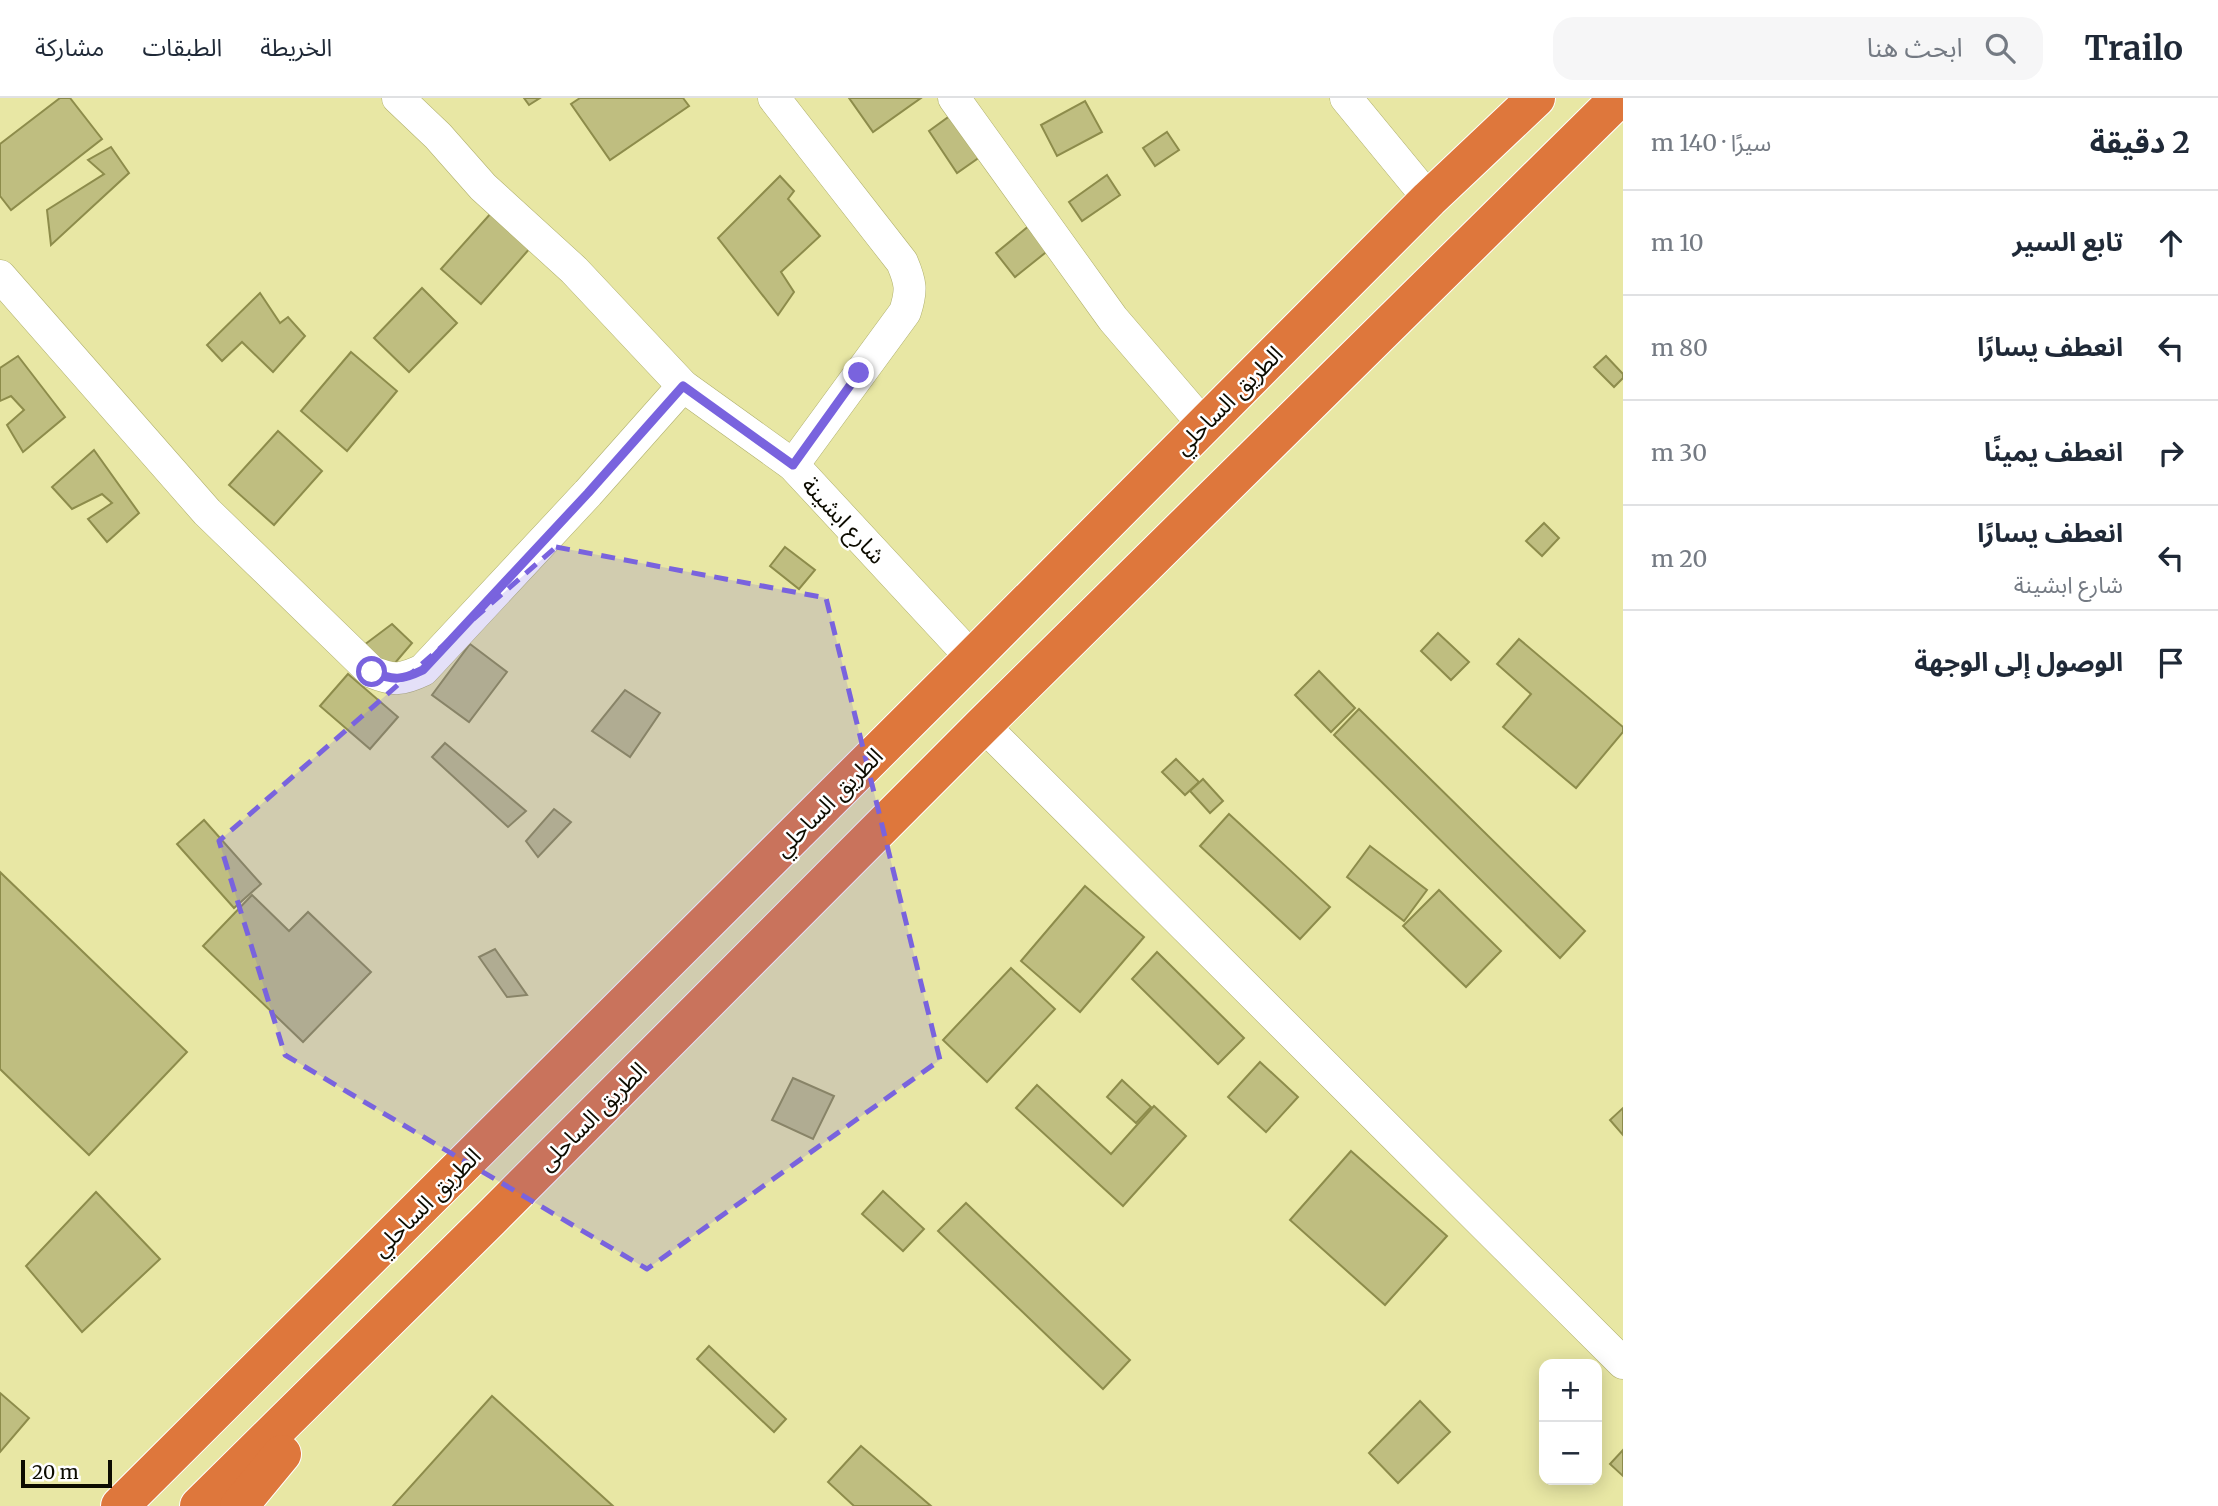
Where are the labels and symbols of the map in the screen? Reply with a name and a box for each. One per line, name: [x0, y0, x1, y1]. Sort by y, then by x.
street label: الطريق الساحلي: [1167, 339, 1291, 463]
route end: [843, 357, 874, 388]
street label: شارع ابشينة: [794, 470, 892, 572]
route start: [356, 656, 387, 687]
street label: الطريق الساحلي: [767, 741, 891, 865]
street label: الطريق الساحلى: [531, 1055, 653, 1177]
street label: الطريق الساحلي: [365, 1141, 489, 1265]
scale bar: [21, 1457, 112, 1489]

